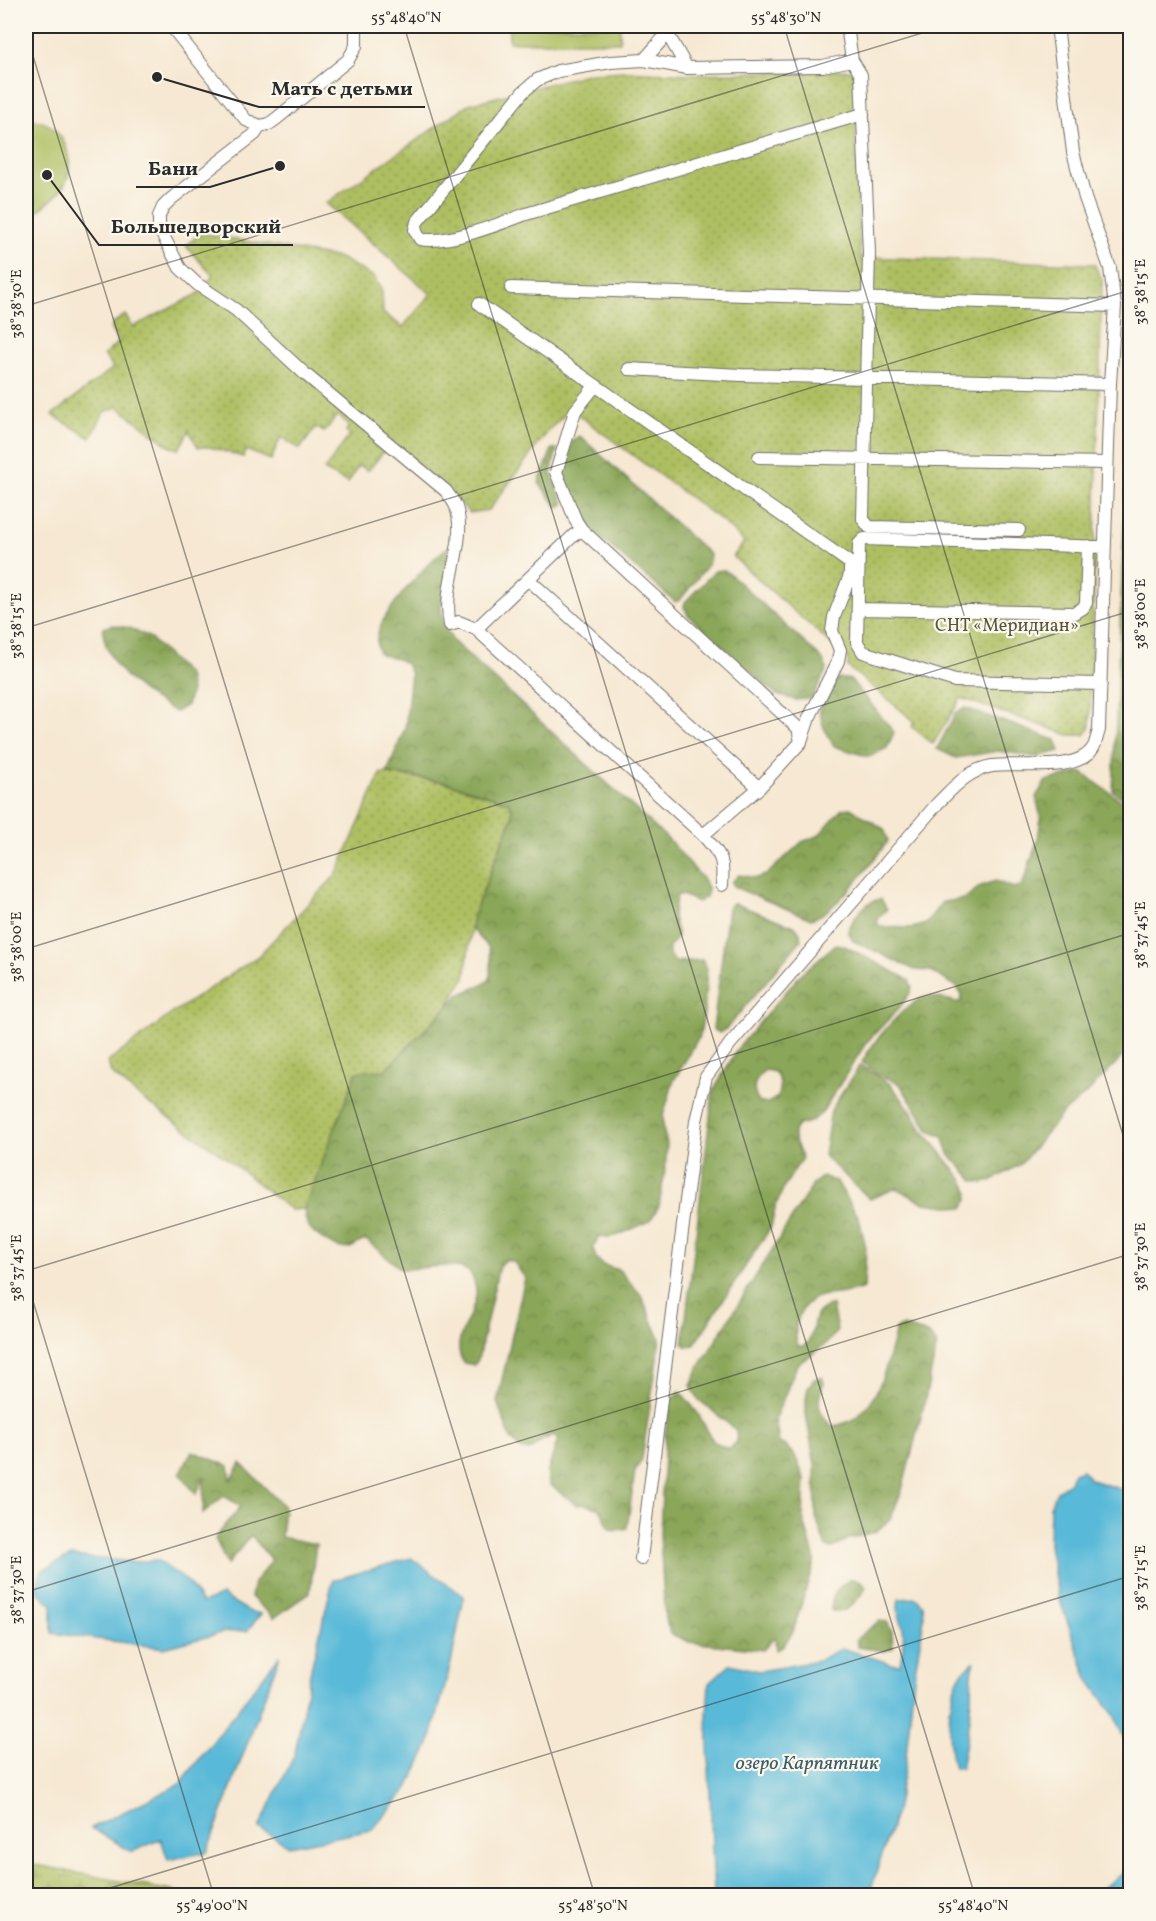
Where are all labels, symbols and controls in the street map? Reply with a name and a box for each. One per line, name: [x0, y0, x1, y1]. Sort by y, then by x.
text: 55°48'40"N: [371, 8, 441, 29]
text: 55°48'30"N: [751, 8, 821, 29]
callout: Мать с детьми: [259, 69, 425, 107]
text: Мать с детьми: [271, 76, 413, 104]
callout: Бани: [136, 149, 210, 187]
text: Бани: [148, 156, 198, 184]
callout: Большедворский: [99, 207, 293, 245]
text: Большедворский: [111, 214, 281, 242]
text: 38°38'15"E: [1131, 259, 1152, 325]
text: 38°38'30"E: [7, 269, 28, 339]
text: 38°38'00"E: [1131, 578, 1152, 650]
text: 38°38'15"E: [7, 593, 28, 659]
park label: СНТ «Меридиан»: [935, 614, 1079, 639]
text: 38°37'45"E: [1131, 901, 1152, 969]
text: 38°38'00"E: [7, 911, 28, 983]
text: 38°37'30"E: [1131, 1222, 1152, 1292]
text: 38°37'45"E: [7, 1234, 28, 1302]
text: 38°37'15"E: [1131, 1545, 1152, 1611]
text: 38°37'30"E: [7, 1555, 28, 1625]
water label: озеро Карпятник: [736, 1750, 879, 1778]
text: 55°49'00"N: [176, 1896, 248, 1917]
text: 55°48'50"N: [558, 1896, 628, 1917]
text: 55°48'40"N: [938, 1896, 1008, 1917]

